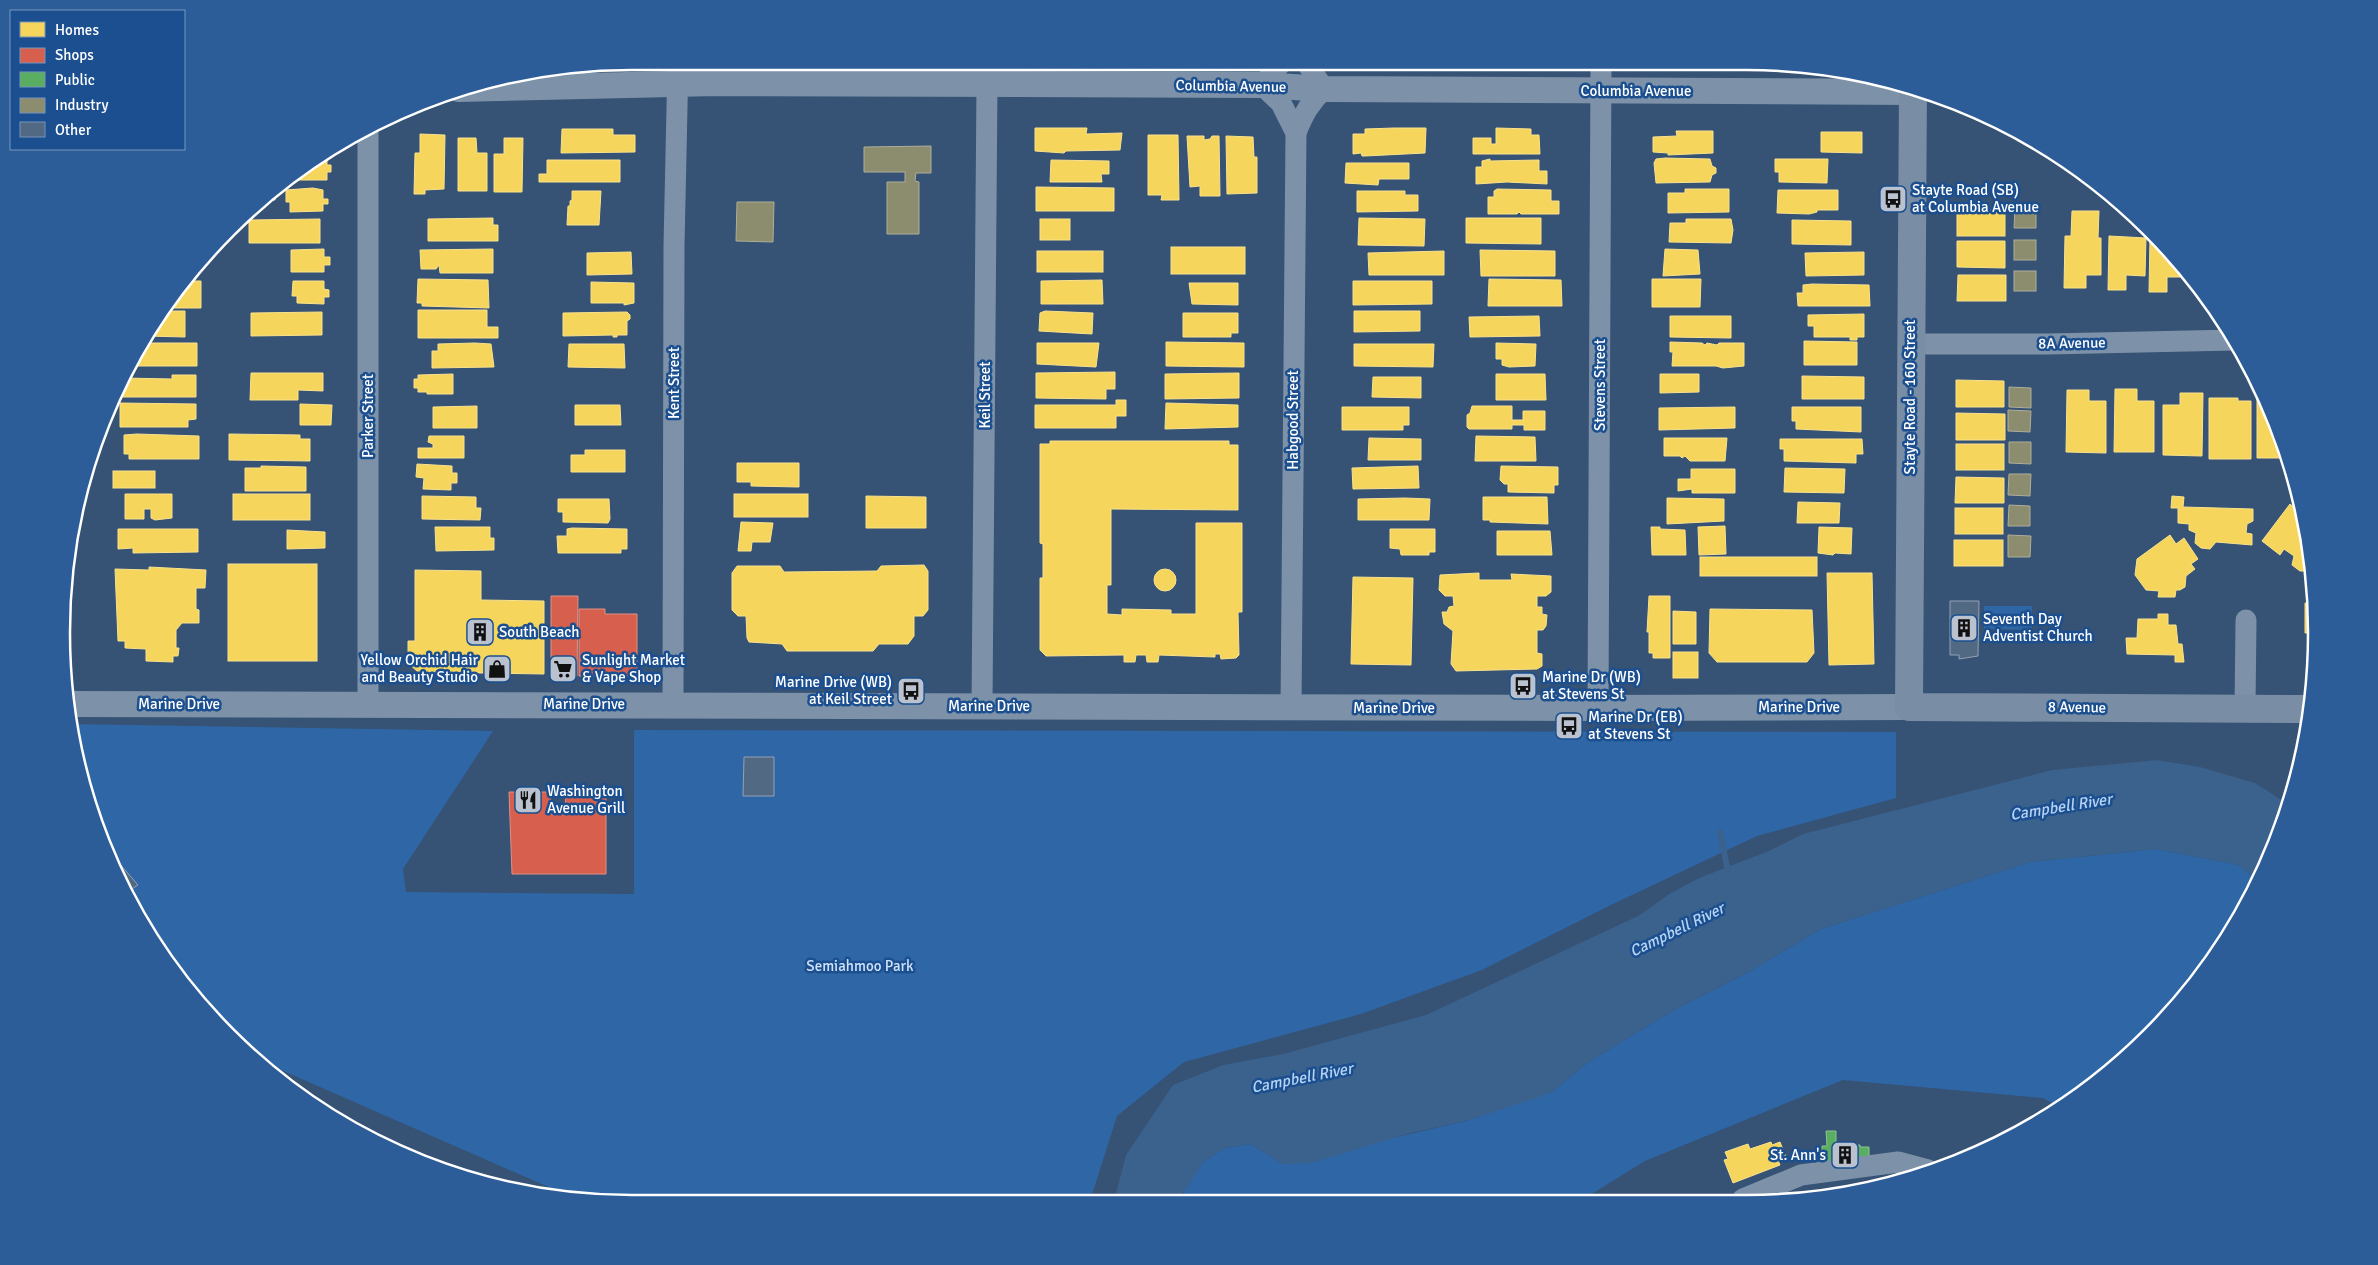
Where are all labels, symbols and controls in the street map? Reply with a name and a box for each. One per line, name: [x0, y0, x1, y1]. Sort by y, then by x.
legend: [10, 10, 185, 150]
text: Homes: [55, 21, 99, 39]
text: Shops: [55, 46, 94, 64]
text: Public: [55, 71, 95, 89]
street label: Columbia Avenue: [1175, 76, 1287, 96]
street label: Columbia Avenue: [1581, 82, 1691, 100]
text: Industry: [55, 96, 108, 114]
text: Other: [55, 121, 92, 139]
place label: Stayte Road (SB) at Columbia Avenue: [1912, 181, 2039, 216]
bus stop icon: Stayte Road (SB) at Columbia Avenue: [1878, 184, 1908, 214]
street label: Stayte Road - 160 Street: [1901, 320, 1919, 474]
street label: 8A Avenue: [2038, 333, 2106, 353]
street label: Stevens Street: [1591, 339, 1609, 431]
street label: Kent Street: [665, 347, 683, 419]
street label: Keil Street: [976, 361, 994, 429]
street label: Habgood Street: [1284, 370, 1302, 470]
street label: Parker Street: [359, 374, 377, 458]
place label: Seventh Day Adventist Church: [1983, 610, 2093, 645]
building icon: Seventh Day Adventist Church: [1949, 613, 1979, 643]
building icon: South Beach: [465, 617, 495, 647]
place label: South Beach: [499, 623, 579, 641]
place label: Yellow Orchid Hair and Beauty Studio: [361, 651, 478, 686]
place label: Sunlight Market & Vape Shop: [582, 651, 685, 686]
shop icon: Yellow Orchid Hair and Beauty Studio: [482, 654, 512, 684]
supermarket icon: Sunlight Market & Vape Shop: [548, 654, 578, 684]
place label: Marine Dr (WB) at Stevens St: [1542, 668, 1641, 703]
bus stop icon: Marine Dr (WB) at Stevens St: [1508, 671, 1538, 701]
place label: Marine Drive (WB) at Keil Street: [775, 673, 892, 708]
bus stop icon: Marine Drive (WB) at Keil Street: [896, 676, 926, 706]
street label: Marine Drive: [138, 695, 220, 713]
street label: Marine Drive: [543, 695, 625, 713]
street label: Marine Drive: [948, 697, 1030, 715]
street label: 8 Avenue: [2048, 697, 2106, 717]
street label: Marine Drive: [1758, 698, 1840, 716]
street label: Marine Drive: [1353, 699, 1435, 717]
place label: Marine Dr (EB) at Stevens St: [1588, 708, 1683, 743]
bus stop icon: Marine Dr (EB) at Stevens St: [1554, 711, 1584, 741]
place label: Washington Avenue Grill: [547, 782, 625, 817]
restaurant icon: Washington Avenue Grill: [513, 785, 543, 815]
water label: Campbell River: [2009, 789, 2115, 825]
water label: Campbell River: [1626, 898, 1729, 962]
park label: Semiahmoo Park: [806, 957, 914, 975]
water label: Campbell River: [1250, 1058, 1356, 1098]
building icon: St. Ann's: [1830, 1140, 1860, 1170]
place label: St. Ann's: [1770, 1146, 1826, 1164]

